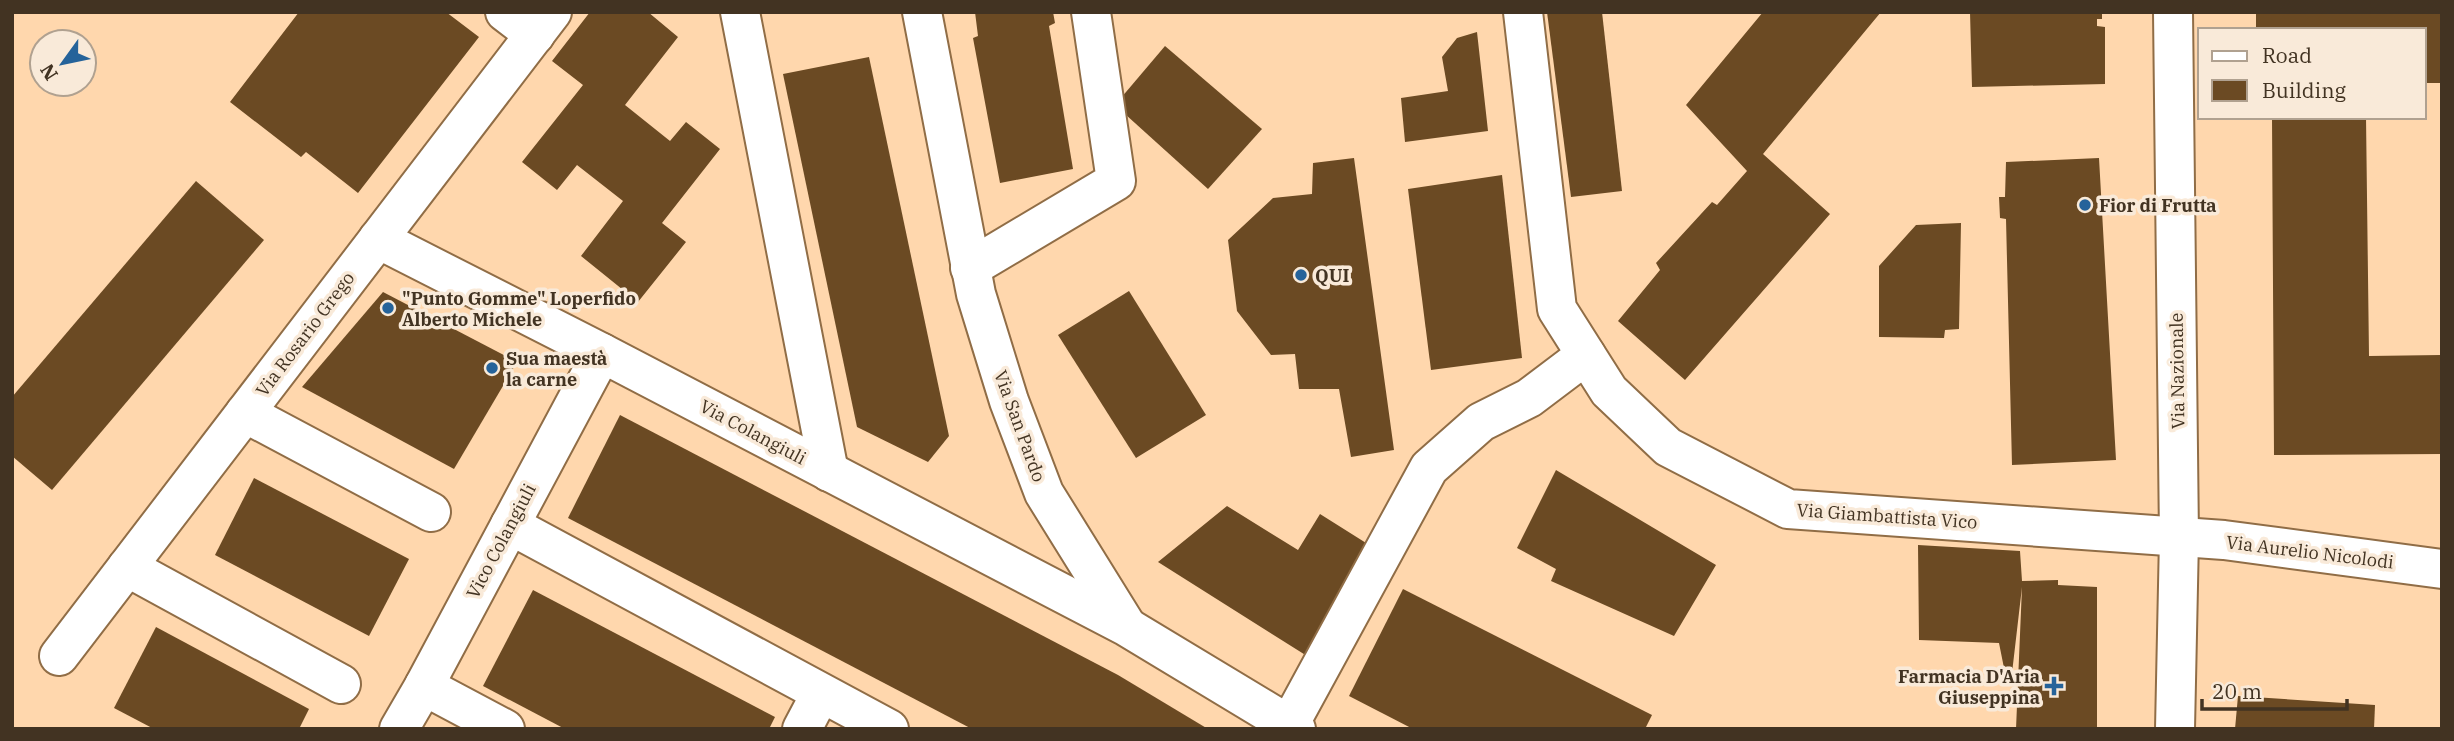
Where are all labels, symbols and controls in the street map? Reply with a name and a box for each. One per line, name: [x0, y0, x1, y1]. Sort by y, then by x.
north arrow: [28, 28, 98, 98]
legend: [2198, 28, 2426, 119]
text: Road: [2262, 41, 2312, 69]
text: N: [35, 59, 63, 85]
text: Building: [2262, 76, 2347, 104]
place label: Fior di Frutta: [2099, 194, 2217, 217]
marker: Fior di Frutta: [2077, 197, 2093, 213]
place label: QUI: [1315, 264, 1350, 287]
street label: Via Rosario Grego: [251, 267, 359, 401]
marker: QUI: [1293, 267, 1309, 283]
place label: "Punto Gomme" Loperfido Alberto Michele: [402, 287, 636, 331]
marker: "Punto Gomme" Loperfido Alberto Michele: [380, 300, 396, 316]
street label: Via Nazionale: [2164, 313, 2190, 429]
place label: Sua maestà la carne: [506, 347, 607, 391]
marker: Sua maestà la carne: [484, 360, 500, 376]
street label: Via San Pardo: [989, 367, 1051, 485]
street label: Via Colangiuli: [696, 394, 810, 470]
street label: Vico Colangiuli: [461, 479, 541, 602]
street label: Via Giambattista Vico: [1796, 498, 1978, 534]
street label: Via Aurelio Nicolodi: [2225, 530, 2395, 574]
place label: Farmacia D'Aria Giuseppina: [1898, 665, 2040, 709]
scale bar: [2202, 668, 2347, 712]
text: 20 m: [2212, 677, 2262, 705]
marker: Farmacia D'Aria Giuseppina: [2046, 678, 2062, 694]

